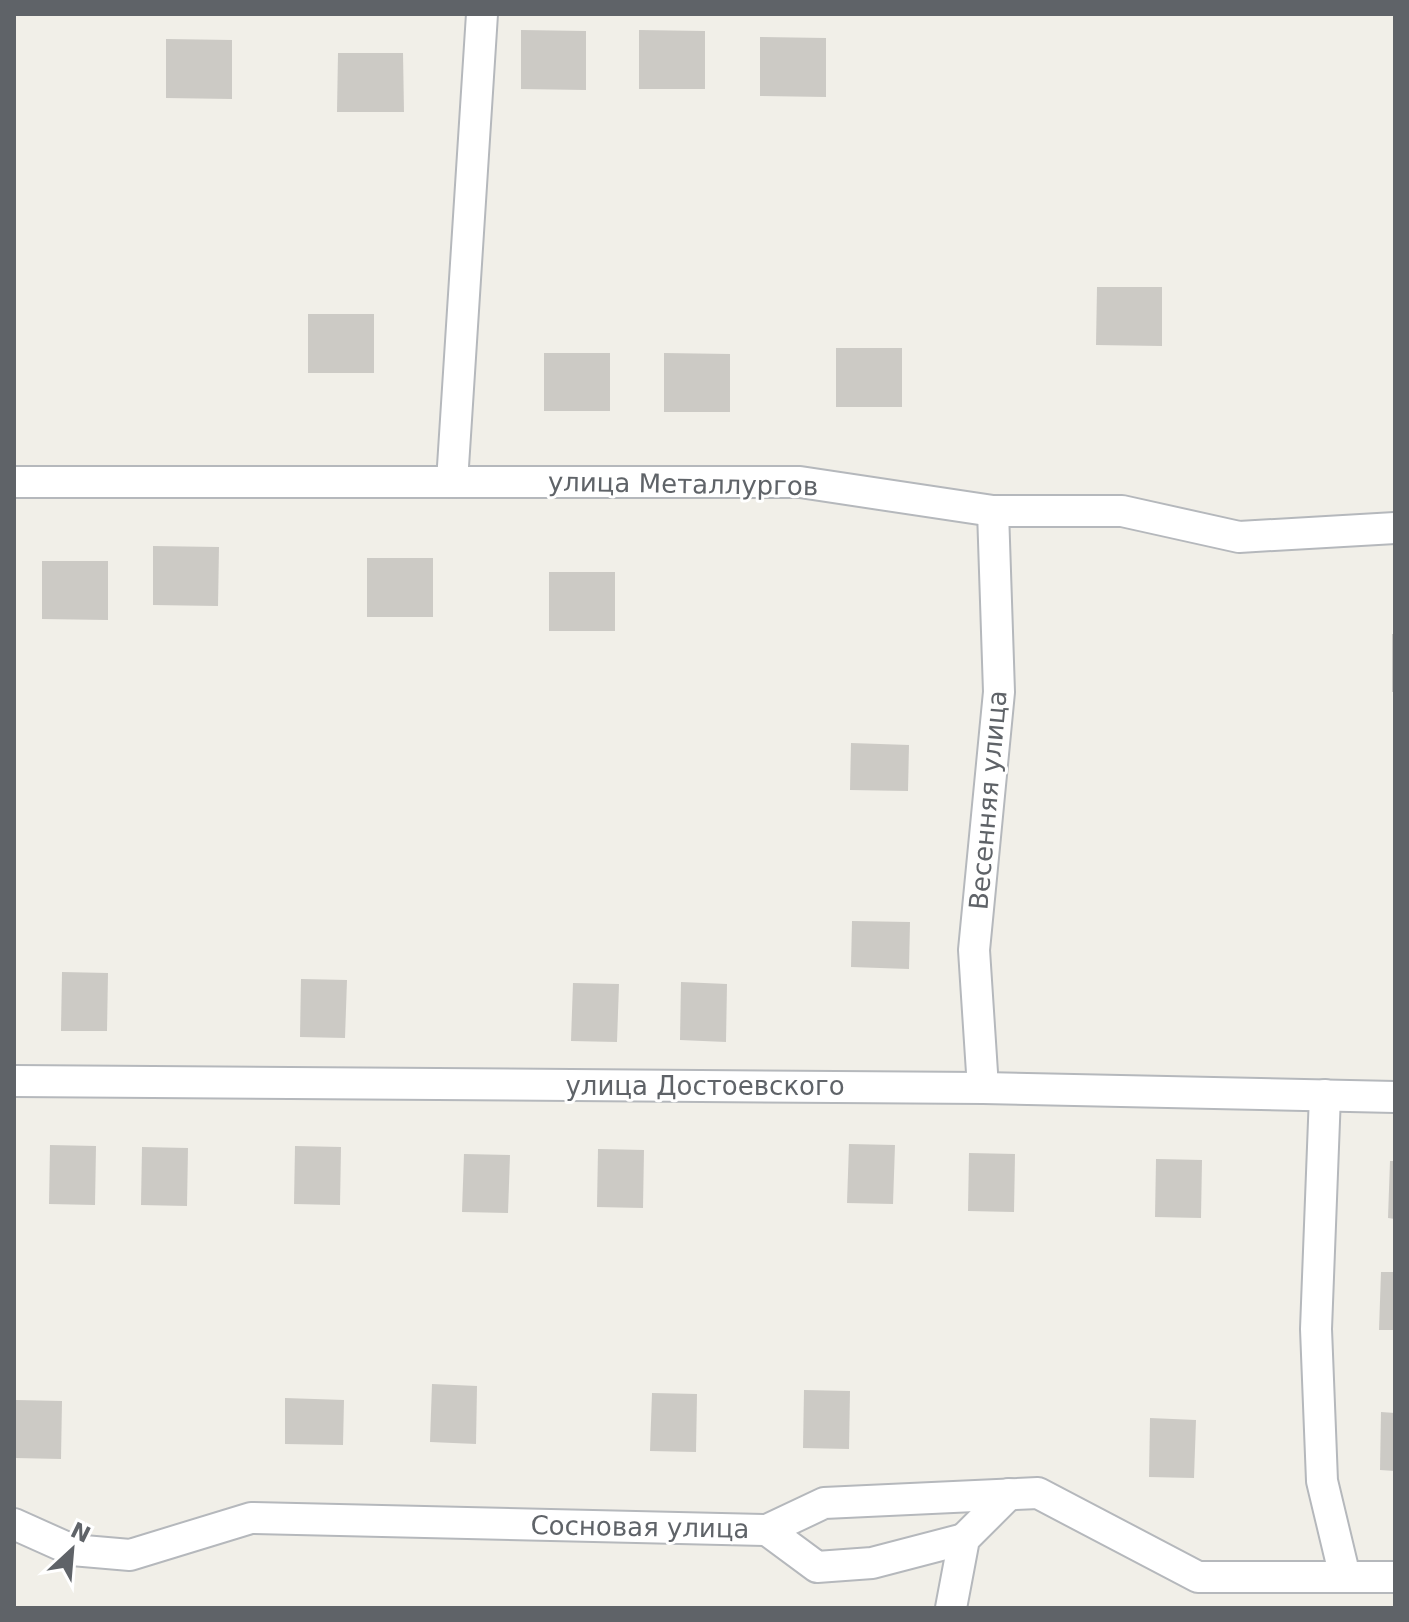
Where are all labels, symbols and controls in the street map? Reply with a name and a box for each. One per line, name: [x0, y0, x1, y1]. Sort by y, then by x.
street label: улица Металлургов: [548, 467, 818, 501]
street label: Весенняя улица: [963, 689, 1013, 911]
street label: улица Достоевского: [565, 1071, 845, 1101]
north arrow: [32, 1510, 112, 1590]
street label: Сосновая улица: [530, 1510, 750, 1544]
text: N: [67, 1517, 94, 1548]

